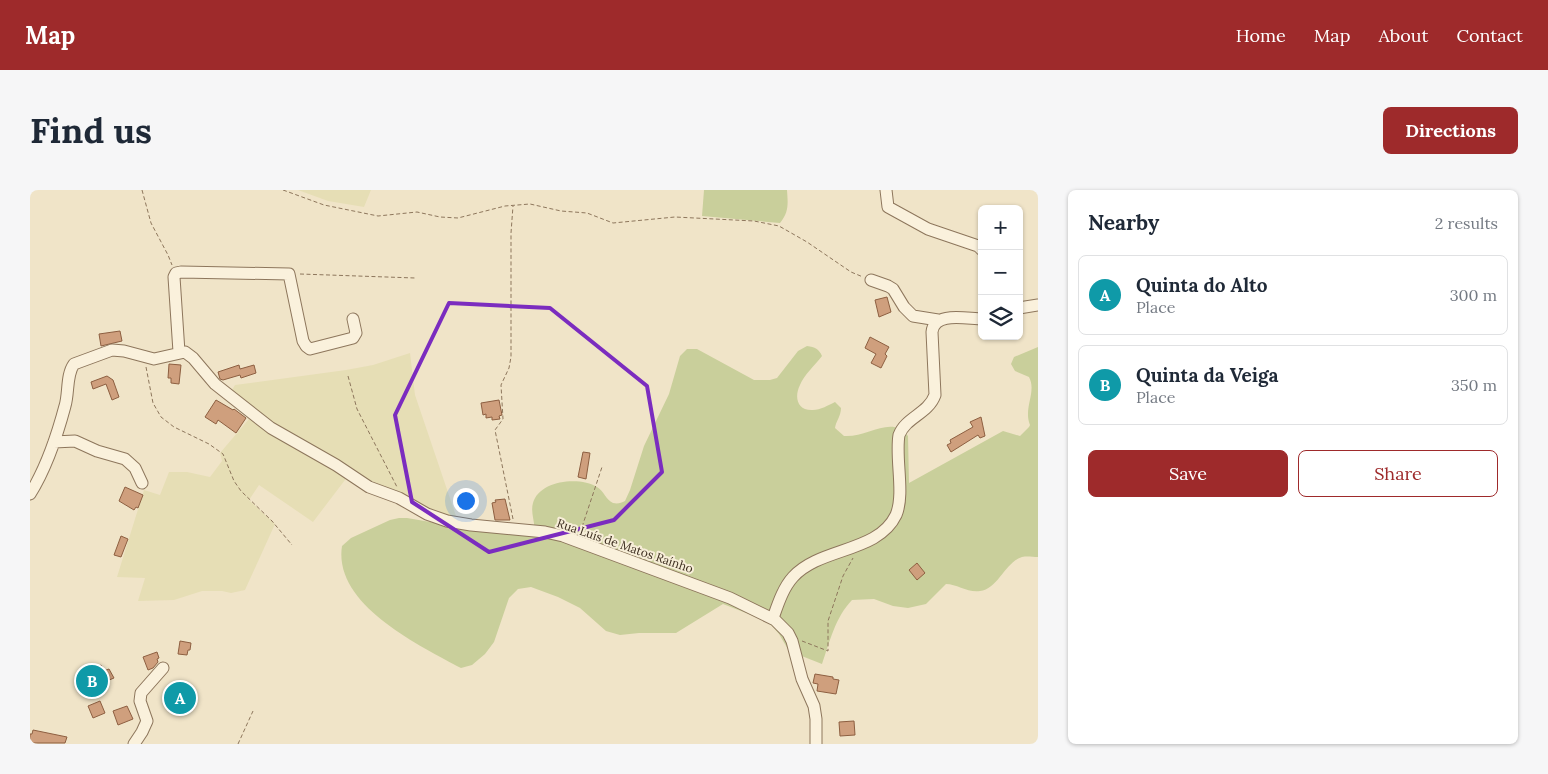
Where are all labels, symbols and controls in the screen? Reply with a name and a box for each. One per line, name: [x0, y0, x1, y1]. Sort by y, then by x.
text: Map: [25, 20, 75, 51]
text: Home: [1236, 24, 1286, 47]
text: Map: [1314, 24, 1350, 47]
text: About: [1378, 24, 1428, 47]
text: Contact: [1456, 24, 1523, 47]
button: Directions: [1383, 107, 1518, 154]
text: Find us: [30, 108, 152, 153]
map controls: [978, 205, 1023, 340]
button: +: [978, 205, 1023, 250]
text: Nearby: [1088, 209, 1159, 236]
text: 2 results: [1435, 213, 1498, 233]
button: −: [978, 250, 1023, 295]
text: Quinta do Alto: [1136, 273, 1268, 297]
text: A: [1100, 285, 1110, 305]
text: 300 m: [1450, 285, 1497, 305]
button: layers: [978, 295, 1023, 340]
text: Place: [1136, 297, 1175, 317]
text: Quinta da Veiga: [1136, 363, 1278, 387]
text: B: [1100, 375, 1110, 395]
text: 350 m: [1451, 375, 1497, 395]
text: Place: [1136, 387, 1175, 407]
button: Save: [1088, 450, 1288, 497]
button: Share: [1298, 450, 1498, 497]
your location: [453, 488, 479, 514]
street label: Rua Luís de Matos Raínho: [555, 515, 695, 576]
pin: B: [76, 662, 108, 700]
pin: A: [164, 679, 196, 717]

